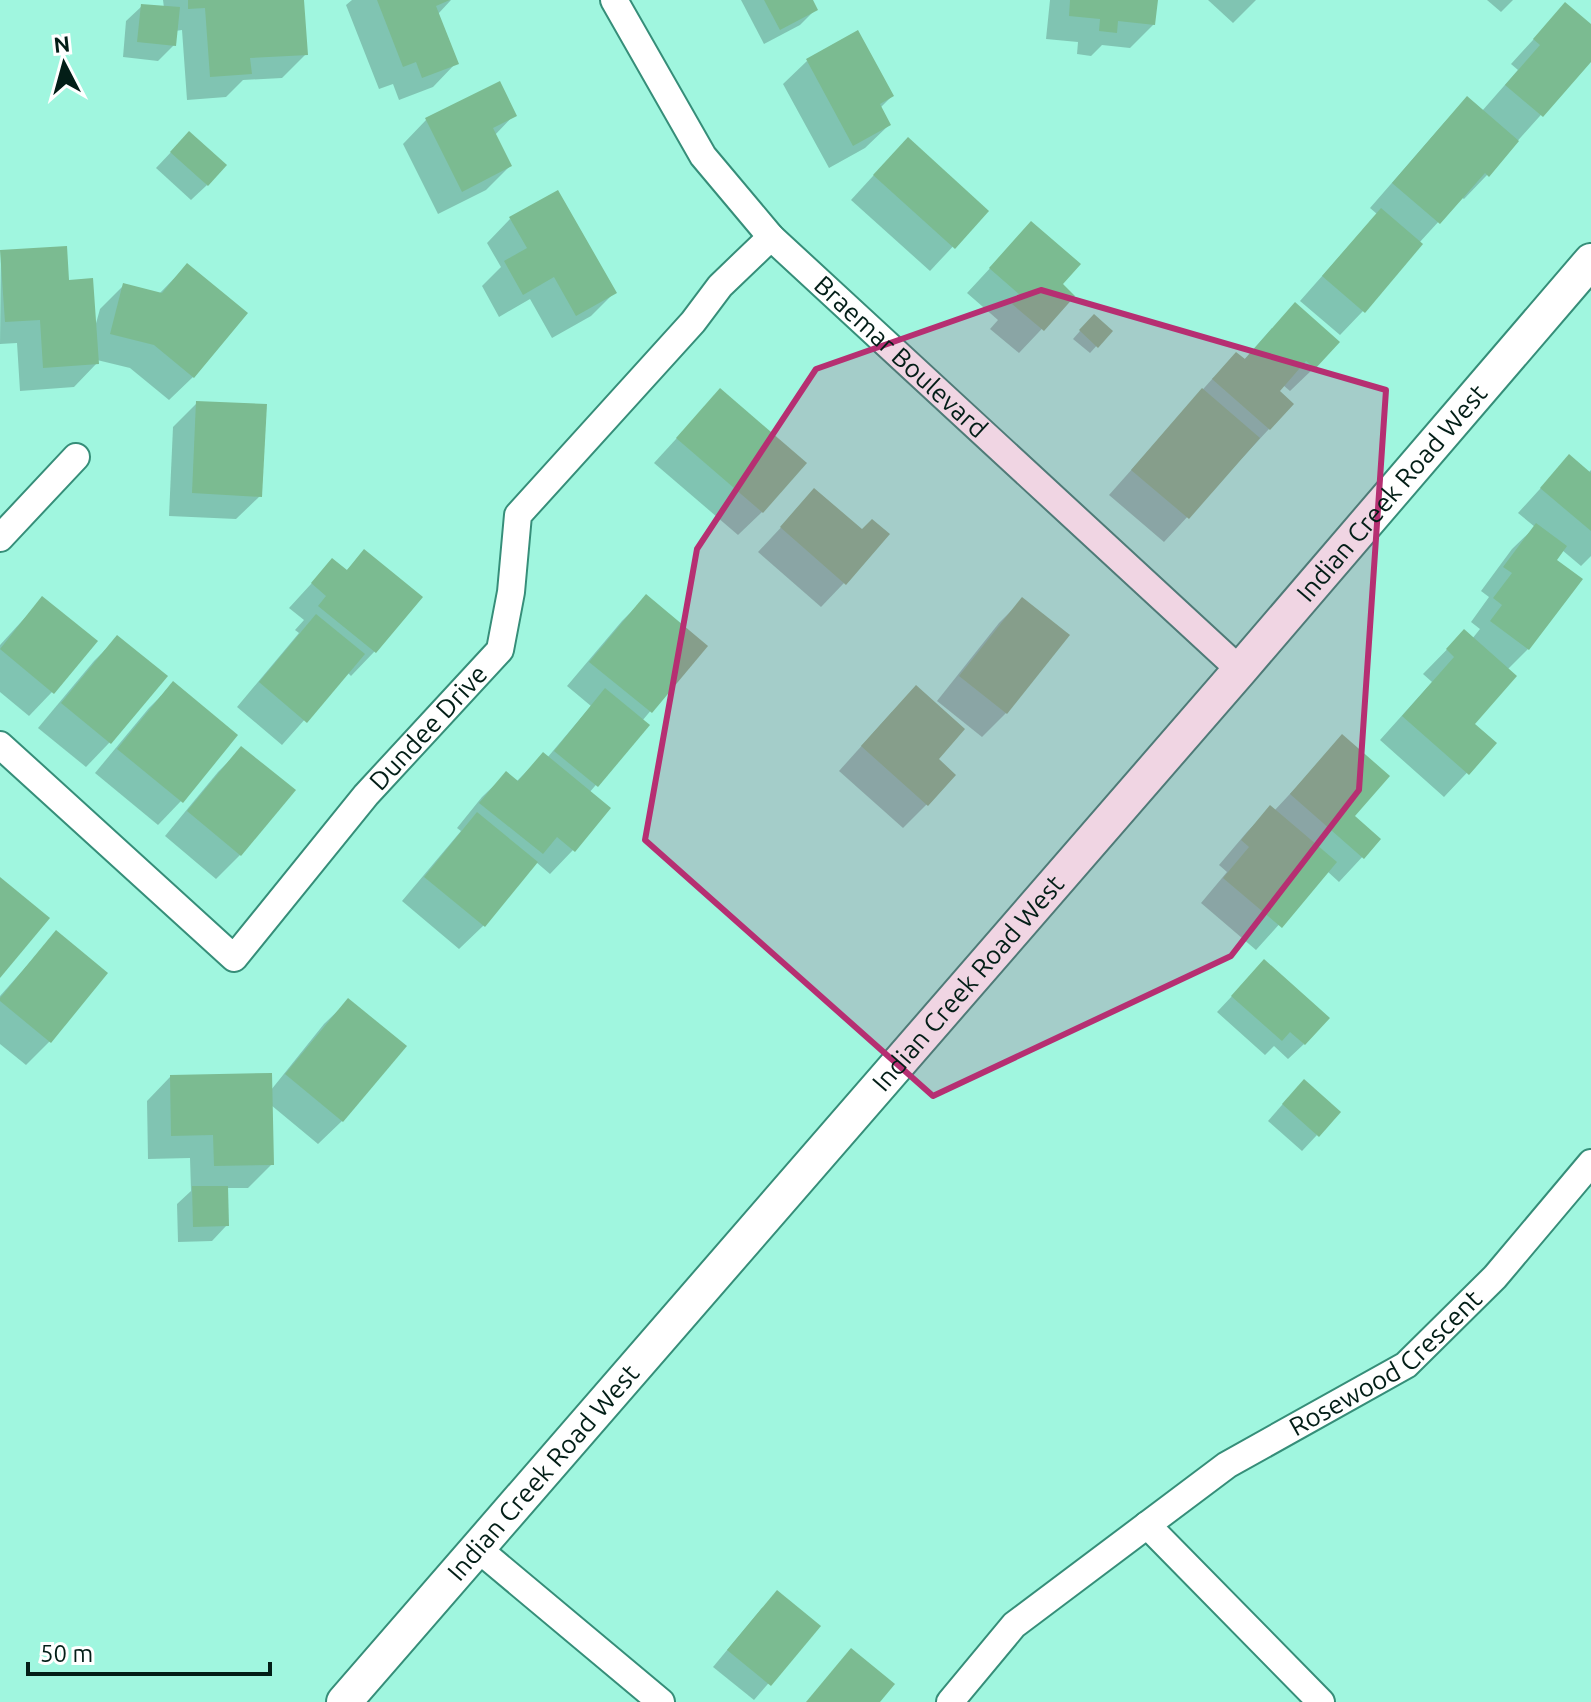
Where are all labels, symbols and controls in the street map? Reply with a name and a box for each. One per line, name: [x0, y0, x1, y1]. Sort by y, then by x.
north arrow: [24, 24, 104, 104]
text: N: [52, 30, 71, 57]
street label: Braemar Boulevard: [809, 270, 993, 443]
street label: Indian Creek Road West: [1291, 378, 1493, 607]
street label: Dundee Drive: [363, 659, 493, 796]
street label: Indian Creek Road West: [866, 869, 1069, 1097]
street label: Rosewood Crescent: [1284, 1284, 1487, 1441]
street label: Indian Creek Road West: [441, 1358, 644, 1586]
scale bar: [28, 1626, 270, 1676]
text: 50 m: [40, 1640, 93, 1667]

